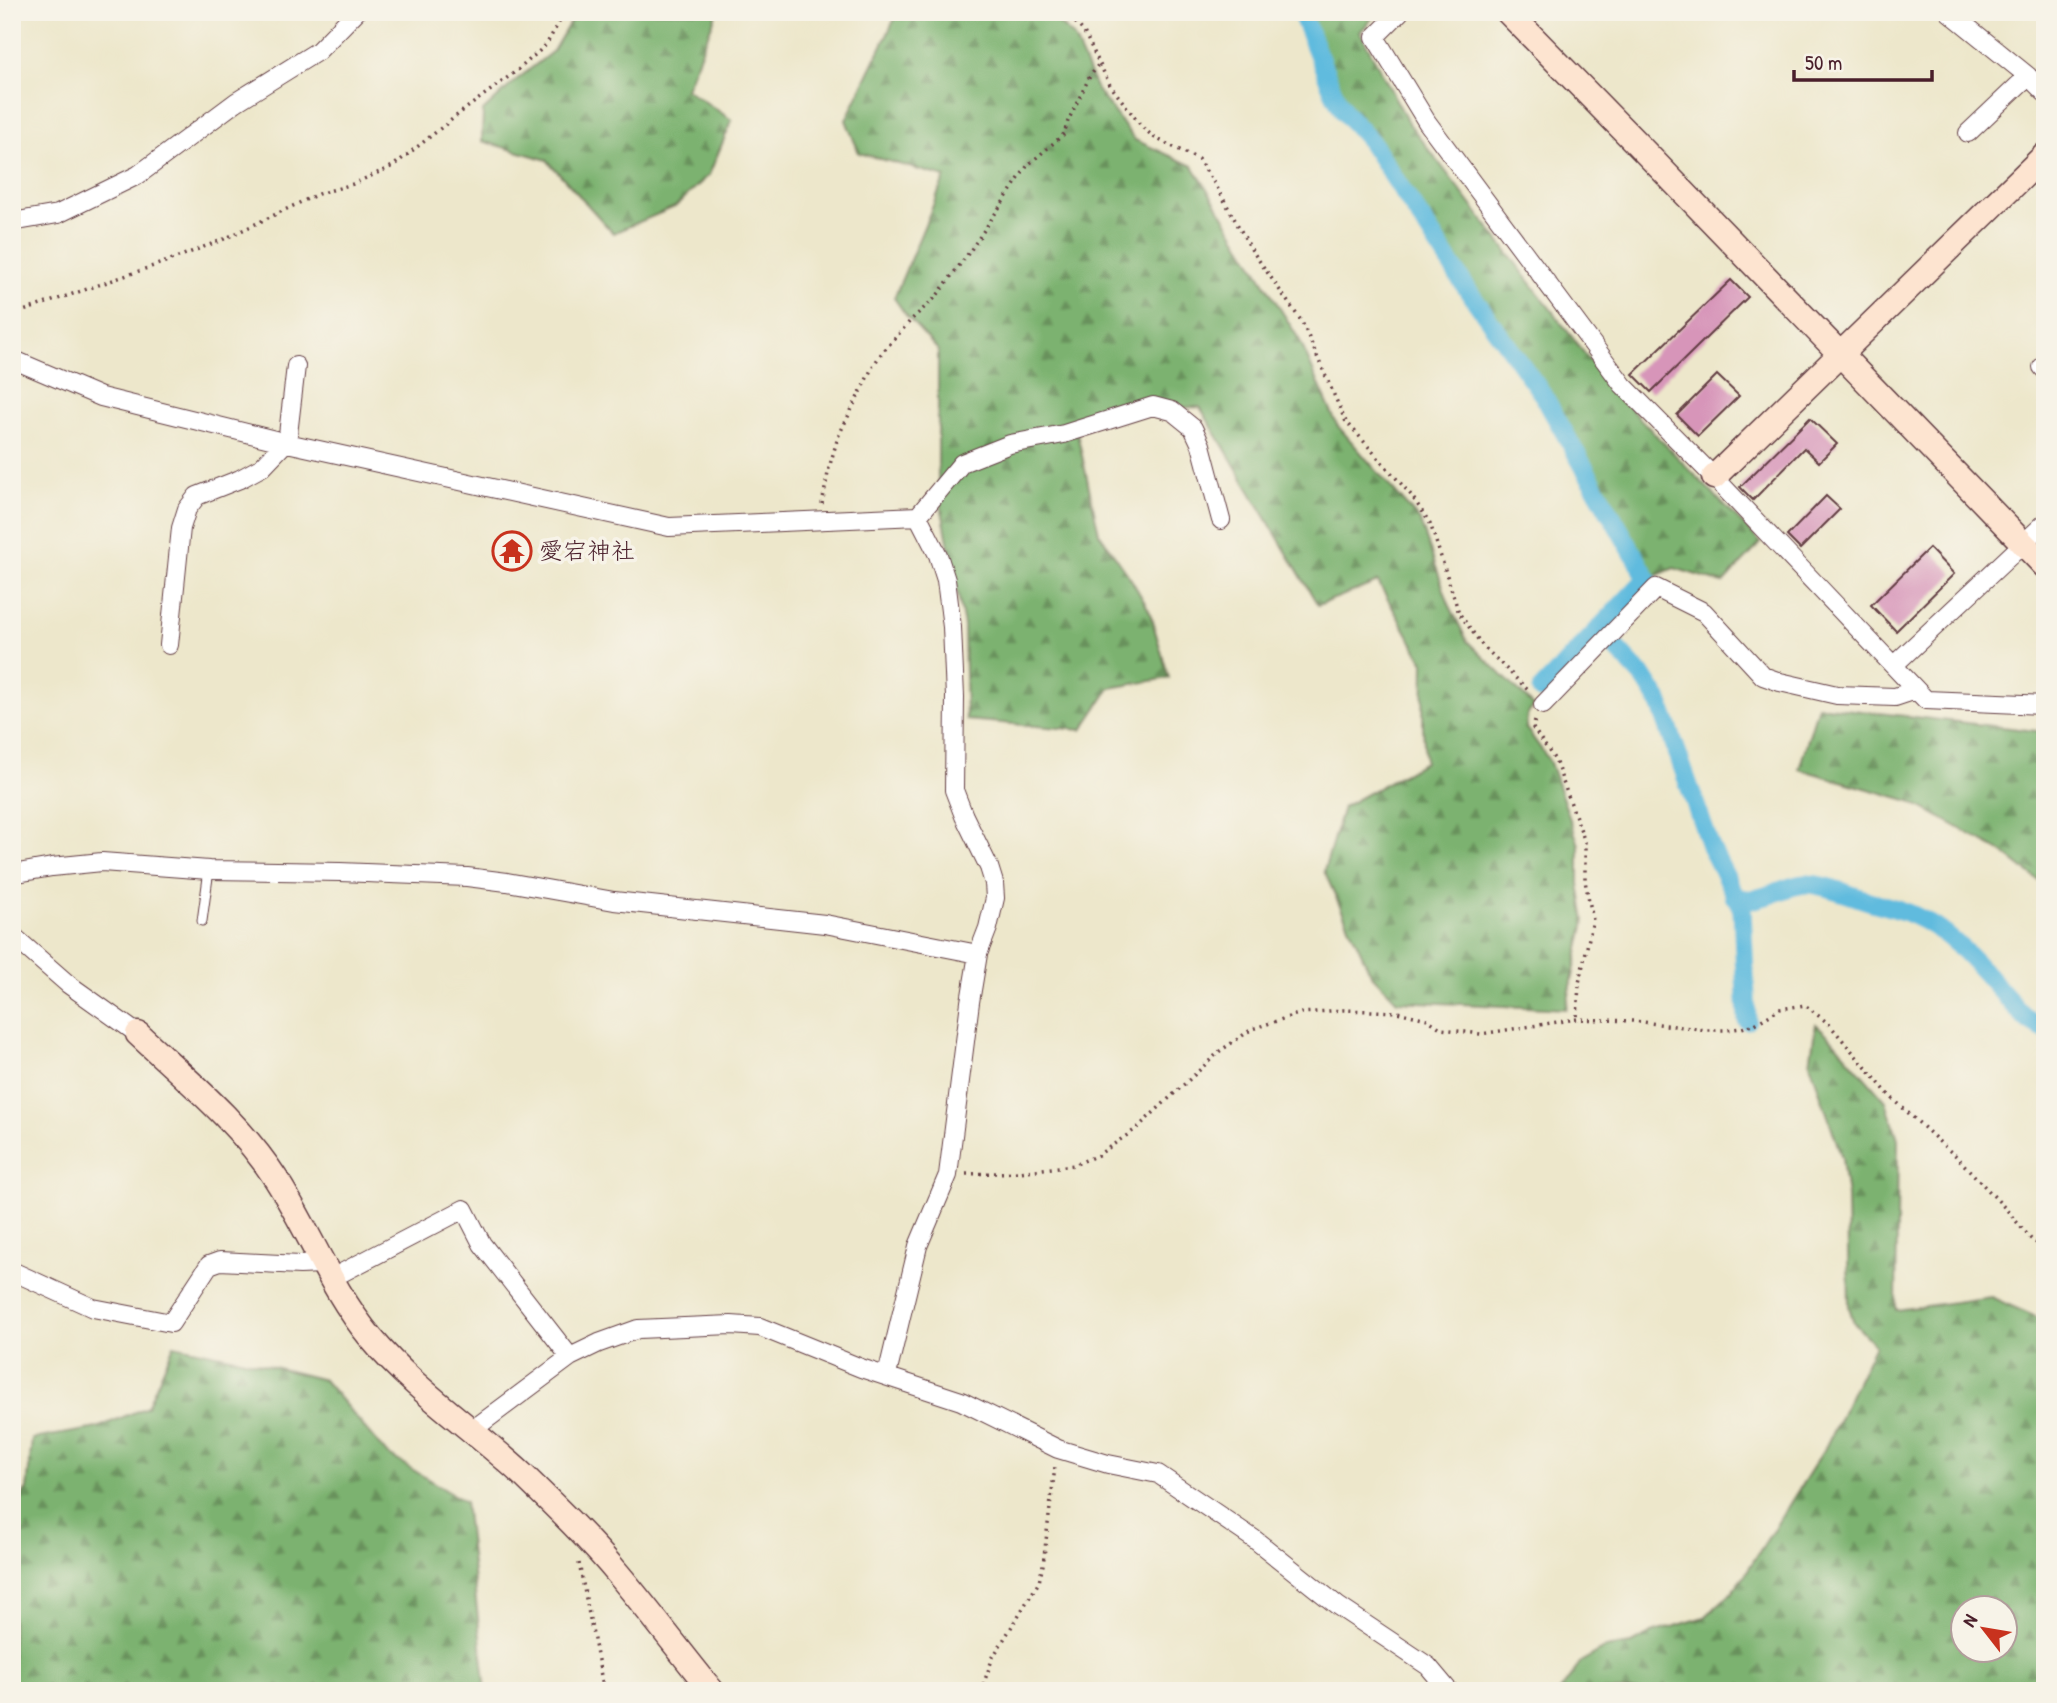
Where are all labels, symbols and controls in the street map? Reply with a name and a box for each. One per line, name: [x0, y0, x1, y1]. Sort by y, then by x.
scale bar: [1794, 38, 1933, 82]
text: 50 m: [1805, 48, 1842, 77]
temple icon: 愛宕神社: [491, 530, 533, 572]
place label: 愛宕神社: [539, 534, 635, 566]
north arrow: [1948, 1594, 2018, 1664]
text: N: [1956, 1609, 1983, 1631]

